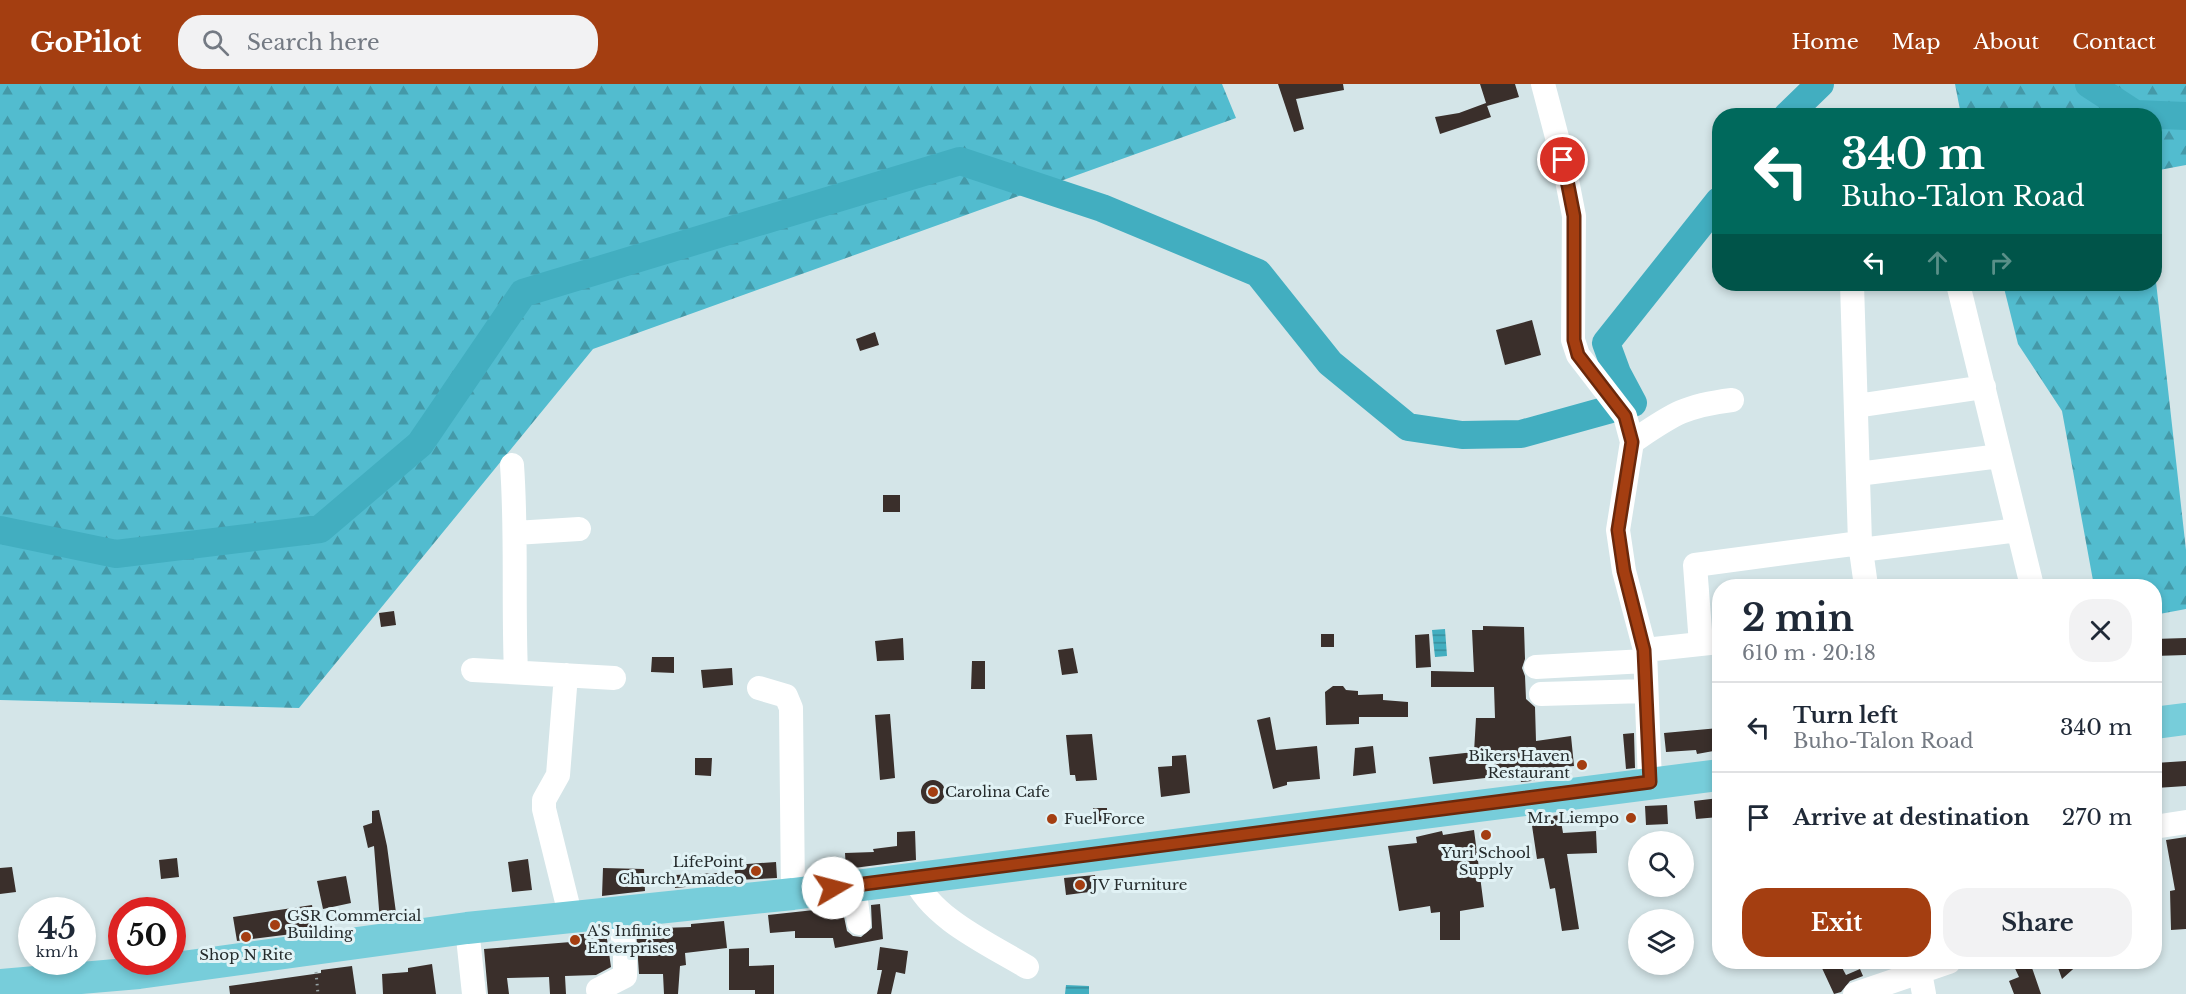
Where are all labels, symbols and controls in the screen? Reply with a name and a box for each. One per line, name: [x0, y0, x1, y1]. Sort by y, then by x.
search box: [178, 15, 598, 69]
text: GoPilot: [30, 25, 142, 60]
icon: search: [199, 26, 232, 59]
text: Search here: [247, 29, 380, 56]
text: Home: [1792, 29, 1859, 55]
text: Map: [1892, 29, 1940, 55]
text: About: [1973, 29, 2039, 55]
text: Contact: [2072, 29, 2156, 55]
text: 340 m: [1841, 128, 1985, 180]
icon: left: [1742, 132, 1820, 210]
pin: [1537, 134, 1588, 185]
icon: arrive: [1546, 143, 1579, 176]
text: Buho-Talon Road: [1841, 180, 2085, 213]
icon: left: [1858, 246, 1891, 279]
icon: ahead: [1921, 246, 1954, 279]
icon: right: [1984, 246, 2017, 279]
text: 2 min: [1742, 596, 1854, 641]
button: close: [2069, 599, 2132, 662]
text: 610 m · 20:18: [1742, 641, 1876, 665]
text: Turn left: [1793, 702, 1898, 729]
icon: left: [1742, 711, 1775, 744]
text: 340 m: [2060, 714, 2132, 741]
text: Buho-Talon Road: [1793, 729, 1974, 753]
place label: Bikers Haven Restaurant: [1468, 746, 1570, 782]
marker: Bikers Haven Restaurant: [1575, 758, 1589, 772]
place label: Carolina Cafe: [945, 782, 1050, 801]
marker: Carolina Cafe: [926, 785, 940, 799]
icon: arrive: [1742, 801, 1775, 834]
text: Arrive at destination: [1793, 804, 2030, 831]
text: 270 m: [2062, 804, 2132, 831]
place label: Mr. Liempo: [1527, 808, 1619, 827]
place label: Fuel Force: [1064, 809, 1145, 828]
marker: Mr. Liempo: [1624, 811, 1638, 825]
marker: Fuel Force: [1045, 812, 1059, 826]
marker: Yuri School Supply: [1479, 828, 1493, 842]
map controls: [1628, 831, 1694, 975]
button: search: [1628, 831, 1694, 897]
place label: Yuri School Supply: [1440, 843, 1531, 879]
place label: LifePoint Church Amadeo: [618, 852, 744, 888]
position arrow: [801, 856, 865, 920]
marker: LifePoint Church Amadeo: [749, 864, 763, 878]
place label: JV Furniture: [1090, 875, 1187, 894]
marker: JV Furniture: [1073, 878, 1087, 892]
button: Exit: [1742, 888, 1931, 957]
button: Share: [1943, 888, 2132, 957]
speed limit sign: 50: [108, 897, 186, 975]
place label: GSR Commercial Building: [287, 906, 421, 942]
button: layers: [1628, 909, 1694, 975]
text: 45: [38, 910, 76, 947]
marker: GSR Commercial Building: [268, 918, 282, 932]
place label: A'S Infinite Enterprises: [586, 921, 675, 957]
marker: Shop N Rite: [239, 930, 253, 944]
marker: A'S Infinite Enterprises: [568, 933, 582, 947]
text: km/h: [36, 942, 78, 961]
place label: Shop N Rite: [199, 945, 293, 964]

